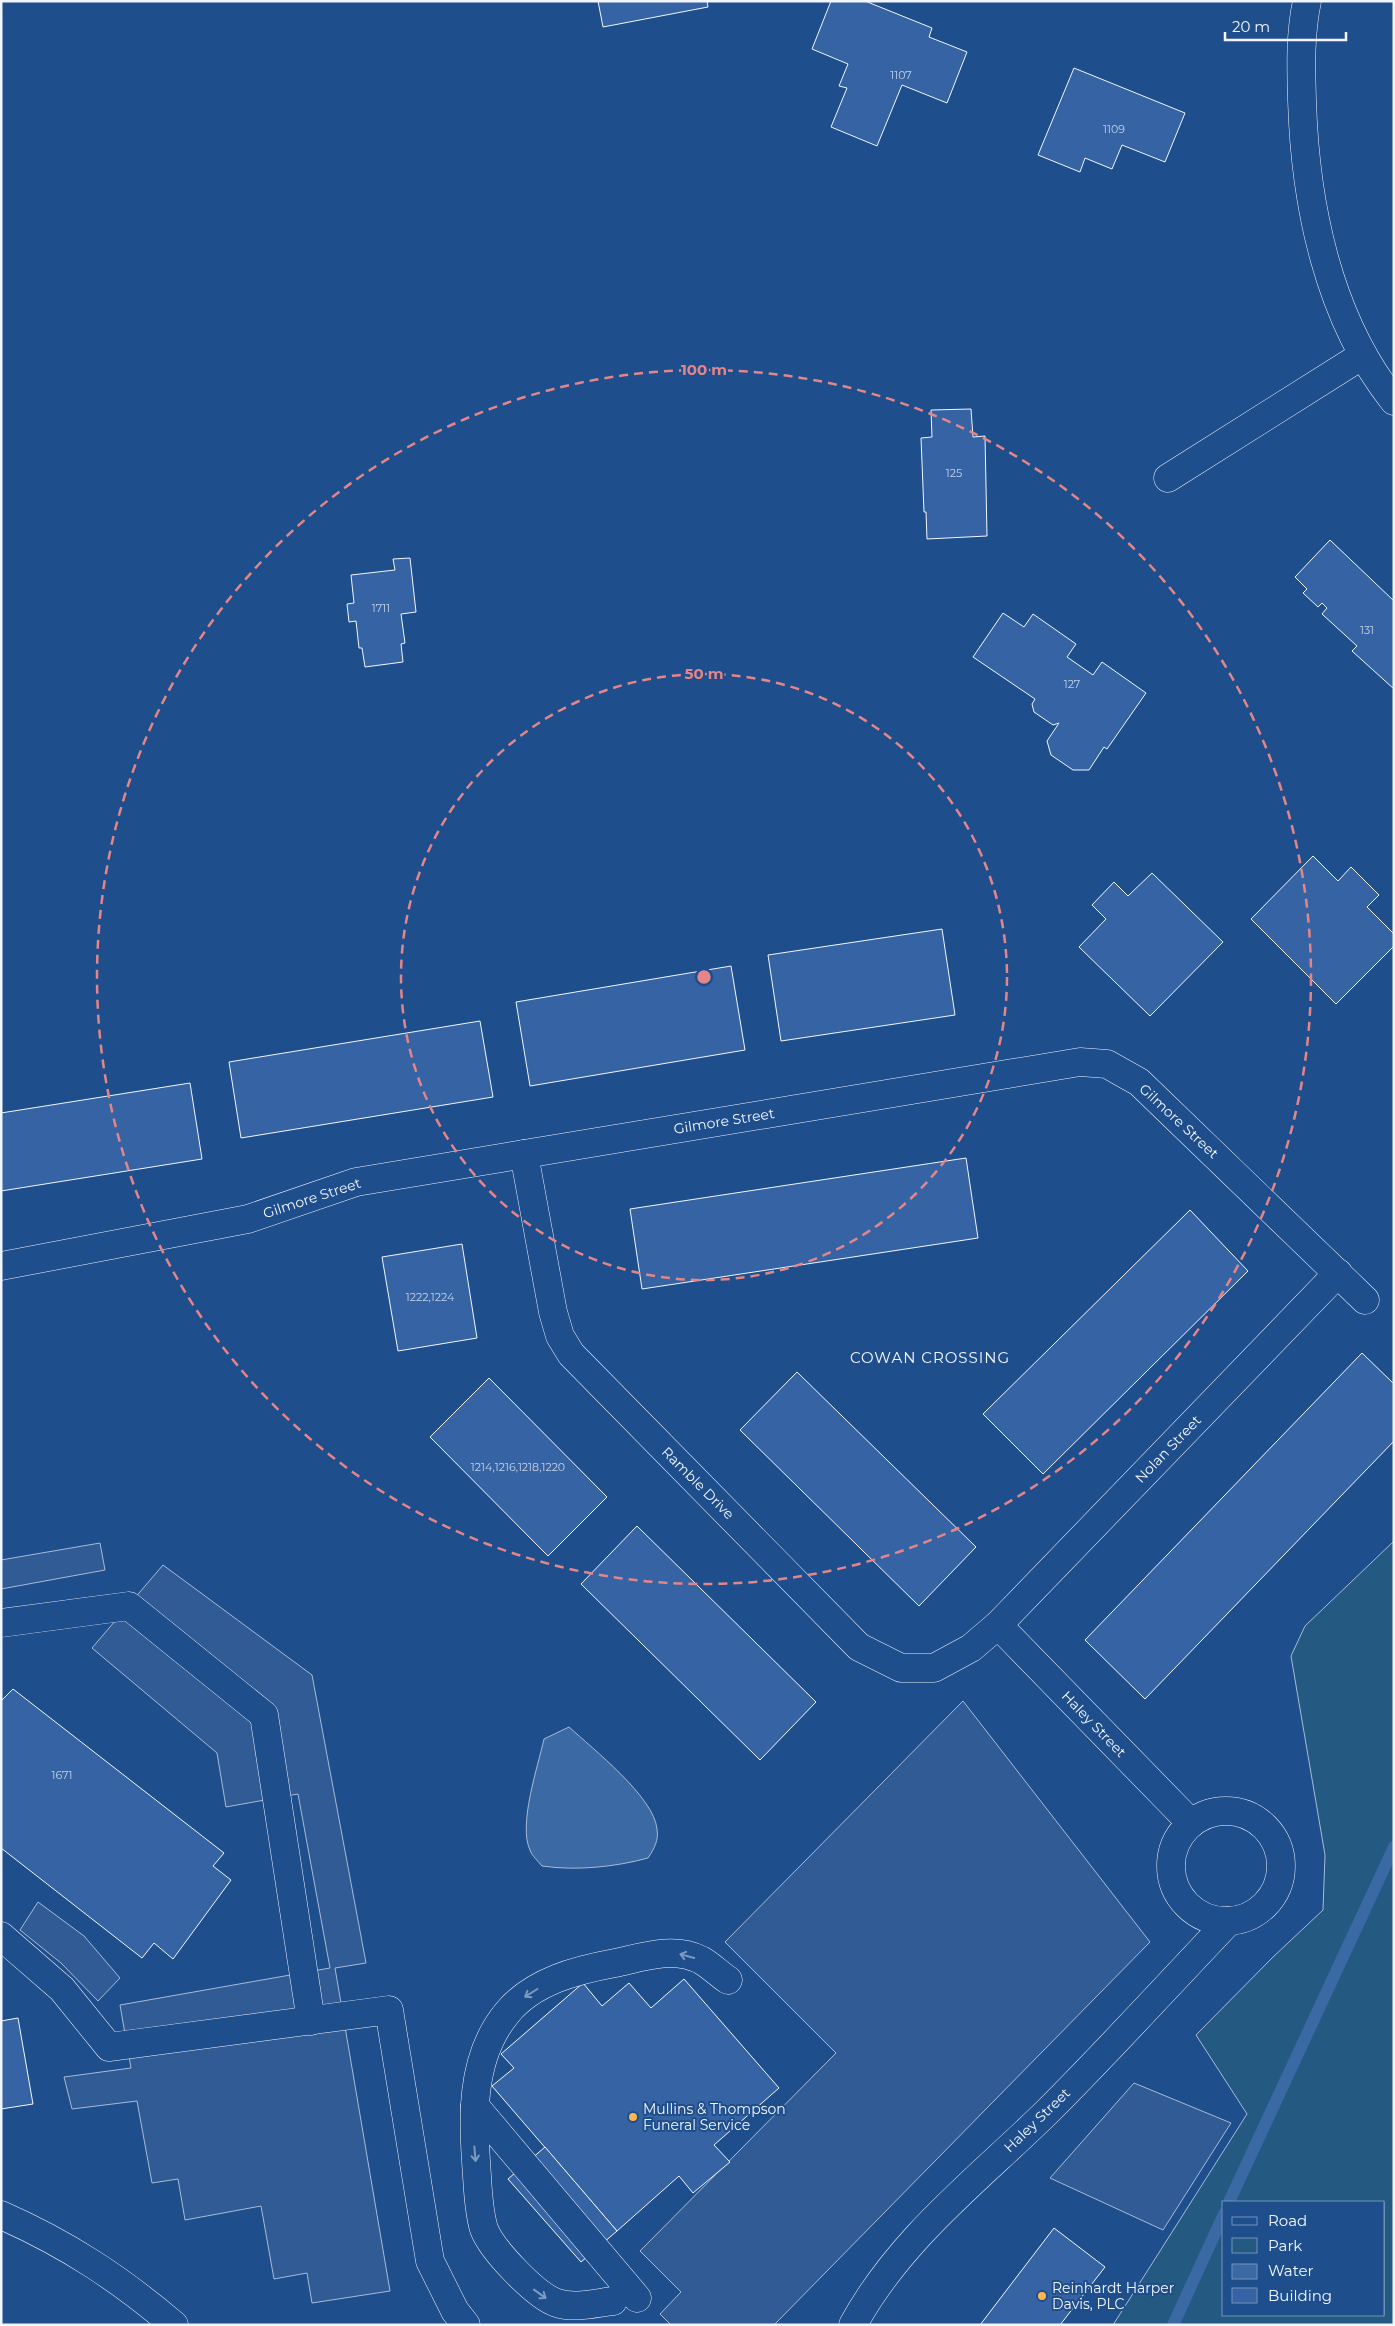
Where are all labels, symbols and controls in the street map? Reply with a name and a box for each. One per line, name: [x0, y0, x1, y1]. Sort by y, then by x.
scale bar: [1225, 10, 1346, 42]
text: 20 m: [1232, 17, 1270, 36]
house number: 1107: [890, 68, 912, 82]
house number: 1109: [1103, 122, 1125, 136]
text: 100 m: [681, 360, 727, 379]
house number: 125: [946, 466, 962, 480]
house number: 1711: [372, 601, 390, 615]
house number: 131: [1360, 623, 1374, 637]
text: 50 m: [684, 664, 724, 683]
house number: 127: [1064, 677, 1080, 691]
centre of rings: [695, 968, 713, 986]
street label: Gilmore Street: [1136, 1080, 1223, 1163]
street label: Gilmore Street: [672, 1104, 776, 1138]
street label: Gilmore Street: [261, 1174, 364, 1222]
house number: 1222,1224: [406, 1290, 455, 1304]
district label: COWAN CROSSING: [850, 1348, 1010, 1367]
street label: Nolan Street: [1131, 1411, 1205, 1487]
street label: Ramble Drive: [658, 1443, 738, 1523]
house number: 1214,1216,1218,1220: [471, 1460, 565, 1474]
street label: Haley Street: [1058, 1687, 1130, 1761]
house number: 1671: [51, 1768, 73, 1782]
one-way arrow: [679, 1951, 695, 1960]
one-way arrow: [525, 1988, 539, 1998]
street label: Haley Street: [1000, 2084, 1074, 2156]
place label: Mullins & Thompson Funeral Service: [643, 2100, 786, 2134]
marker: Mullins & Thompson Funeral Service: [627, 2111, 639, 2123]
one-way arrow: [471, 2145, 480, 2161]
legend: [1222, 2201, 1385, 2316]
text: Road: [1268, 2211, 1307, 2230]
text: Park: [1268, 2236, 1302, 2255]
text: Water: [1268, 2261, 1314, 2280]
place label: Reinhardt Harper Davis, PLC: [1052, 2279, 1175, 2313]
text: Building: [1268, 2286, 1332, 2305]
one-way arrow: [533, 2289, 547, 2299]
marker: Reinhardt Harper Davis, PLC: [1036, 2290, 1048, 2302]

